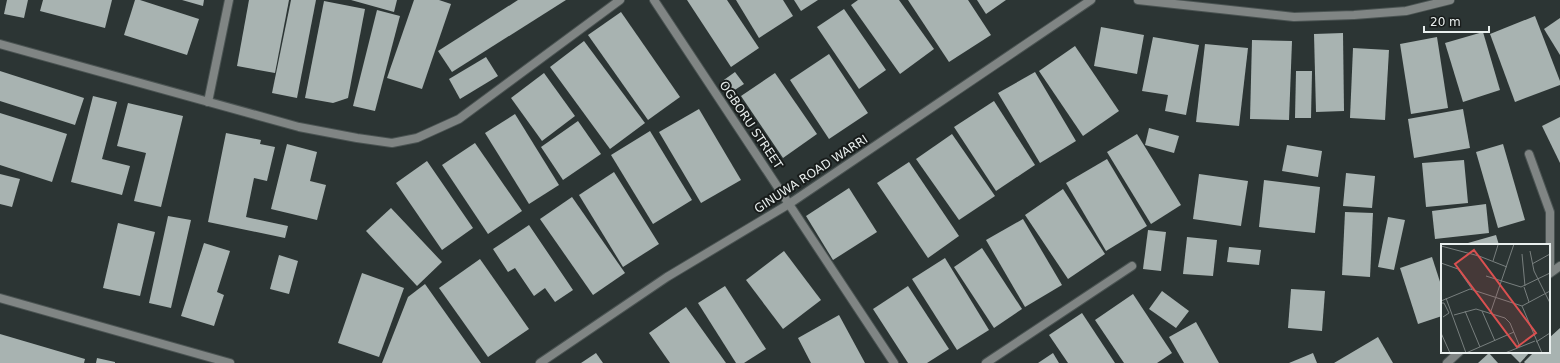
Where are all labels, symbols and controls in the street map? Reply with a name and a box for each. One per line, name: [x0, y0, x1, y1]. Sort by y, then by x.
scale bar: [1424, 8, 1489, 34]
text: 20 m: [1430, 15, 1461, 29]
street label: OGBORU STREET: [716, 78, 786, 172]
street label: GINUWA ROAD WARRI: [752, 132, 870, 216]
inset map: [1441, 244, 1550, 353]

